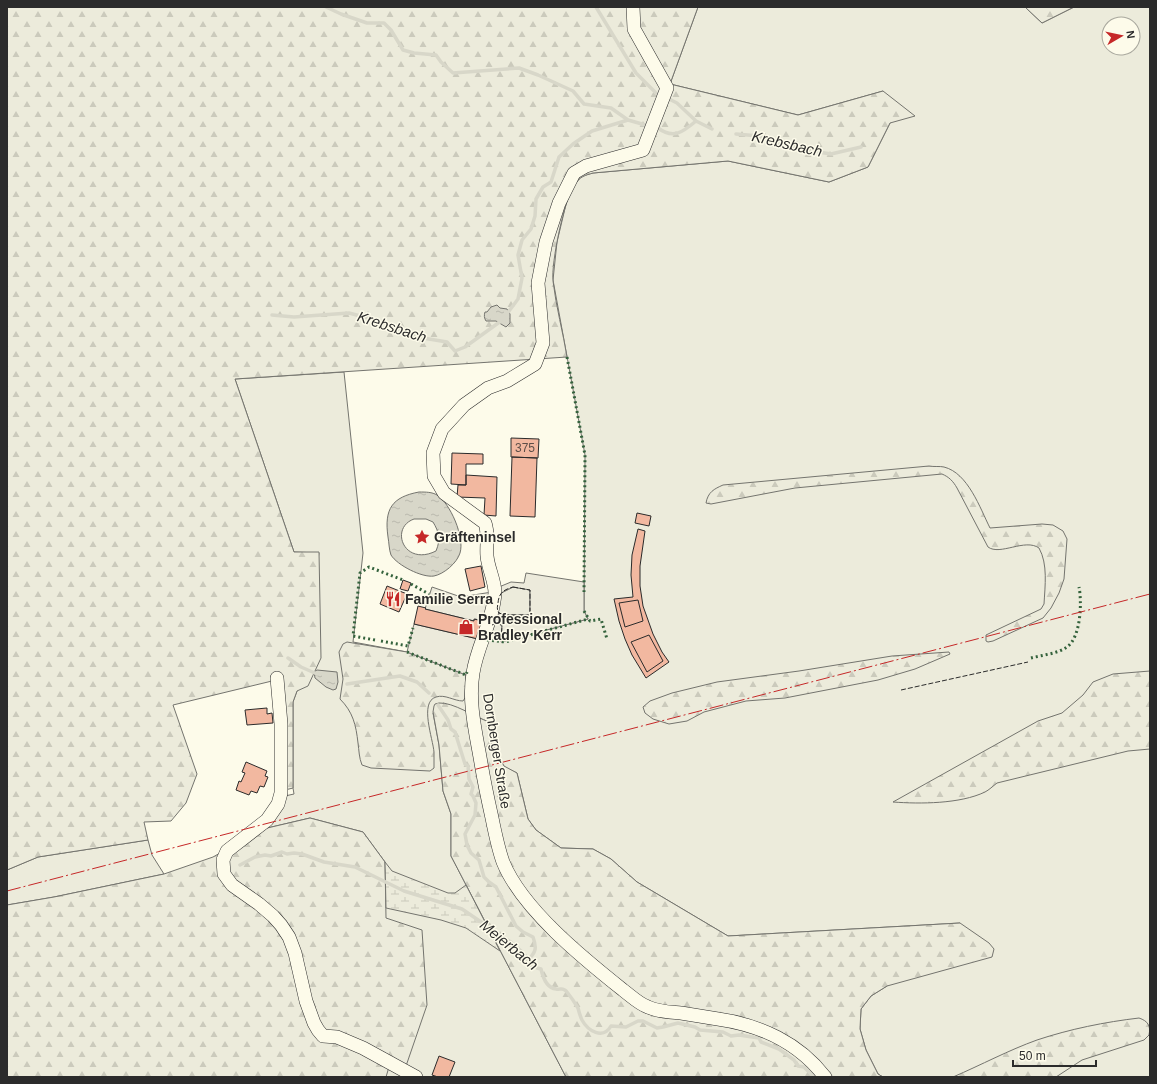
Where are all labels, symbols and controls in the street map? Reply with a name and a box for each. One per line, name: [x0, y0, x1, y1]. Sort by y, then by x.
north arrow: [1101, 16, 1141, 56]
text: N: [1124, 30, 1137, 39]
water label: Krebsbach: [750, 127, 824, 160]
water label: Krebsbach: [355, 307, 429, 346]
house number: 375: [515, 441, 535, 455]
place icon: Gräfteninsel: [413, 528, 431, 546]
place label: Gräfteninsel: [434, 529, 516, 545]
restaurant icon: Familie Serra: [384, 590, 402, 608]
place label: Familie Serra: [405, 591, 493, 607]
place label: Professional Bradley Kerr: [478, 611, 563, 643]
shop icon: Professional Bradley Kerr: [457, 618, 475, 636]
street label: Dornberger Straße: [480, 692, 514, 810]
water label: Meierbach: [477, 916, 542, 973]
scale bar: [1013, 1042, 1096, 1068]
text: 50 m: [1019, 1049, 1046, 1063]

